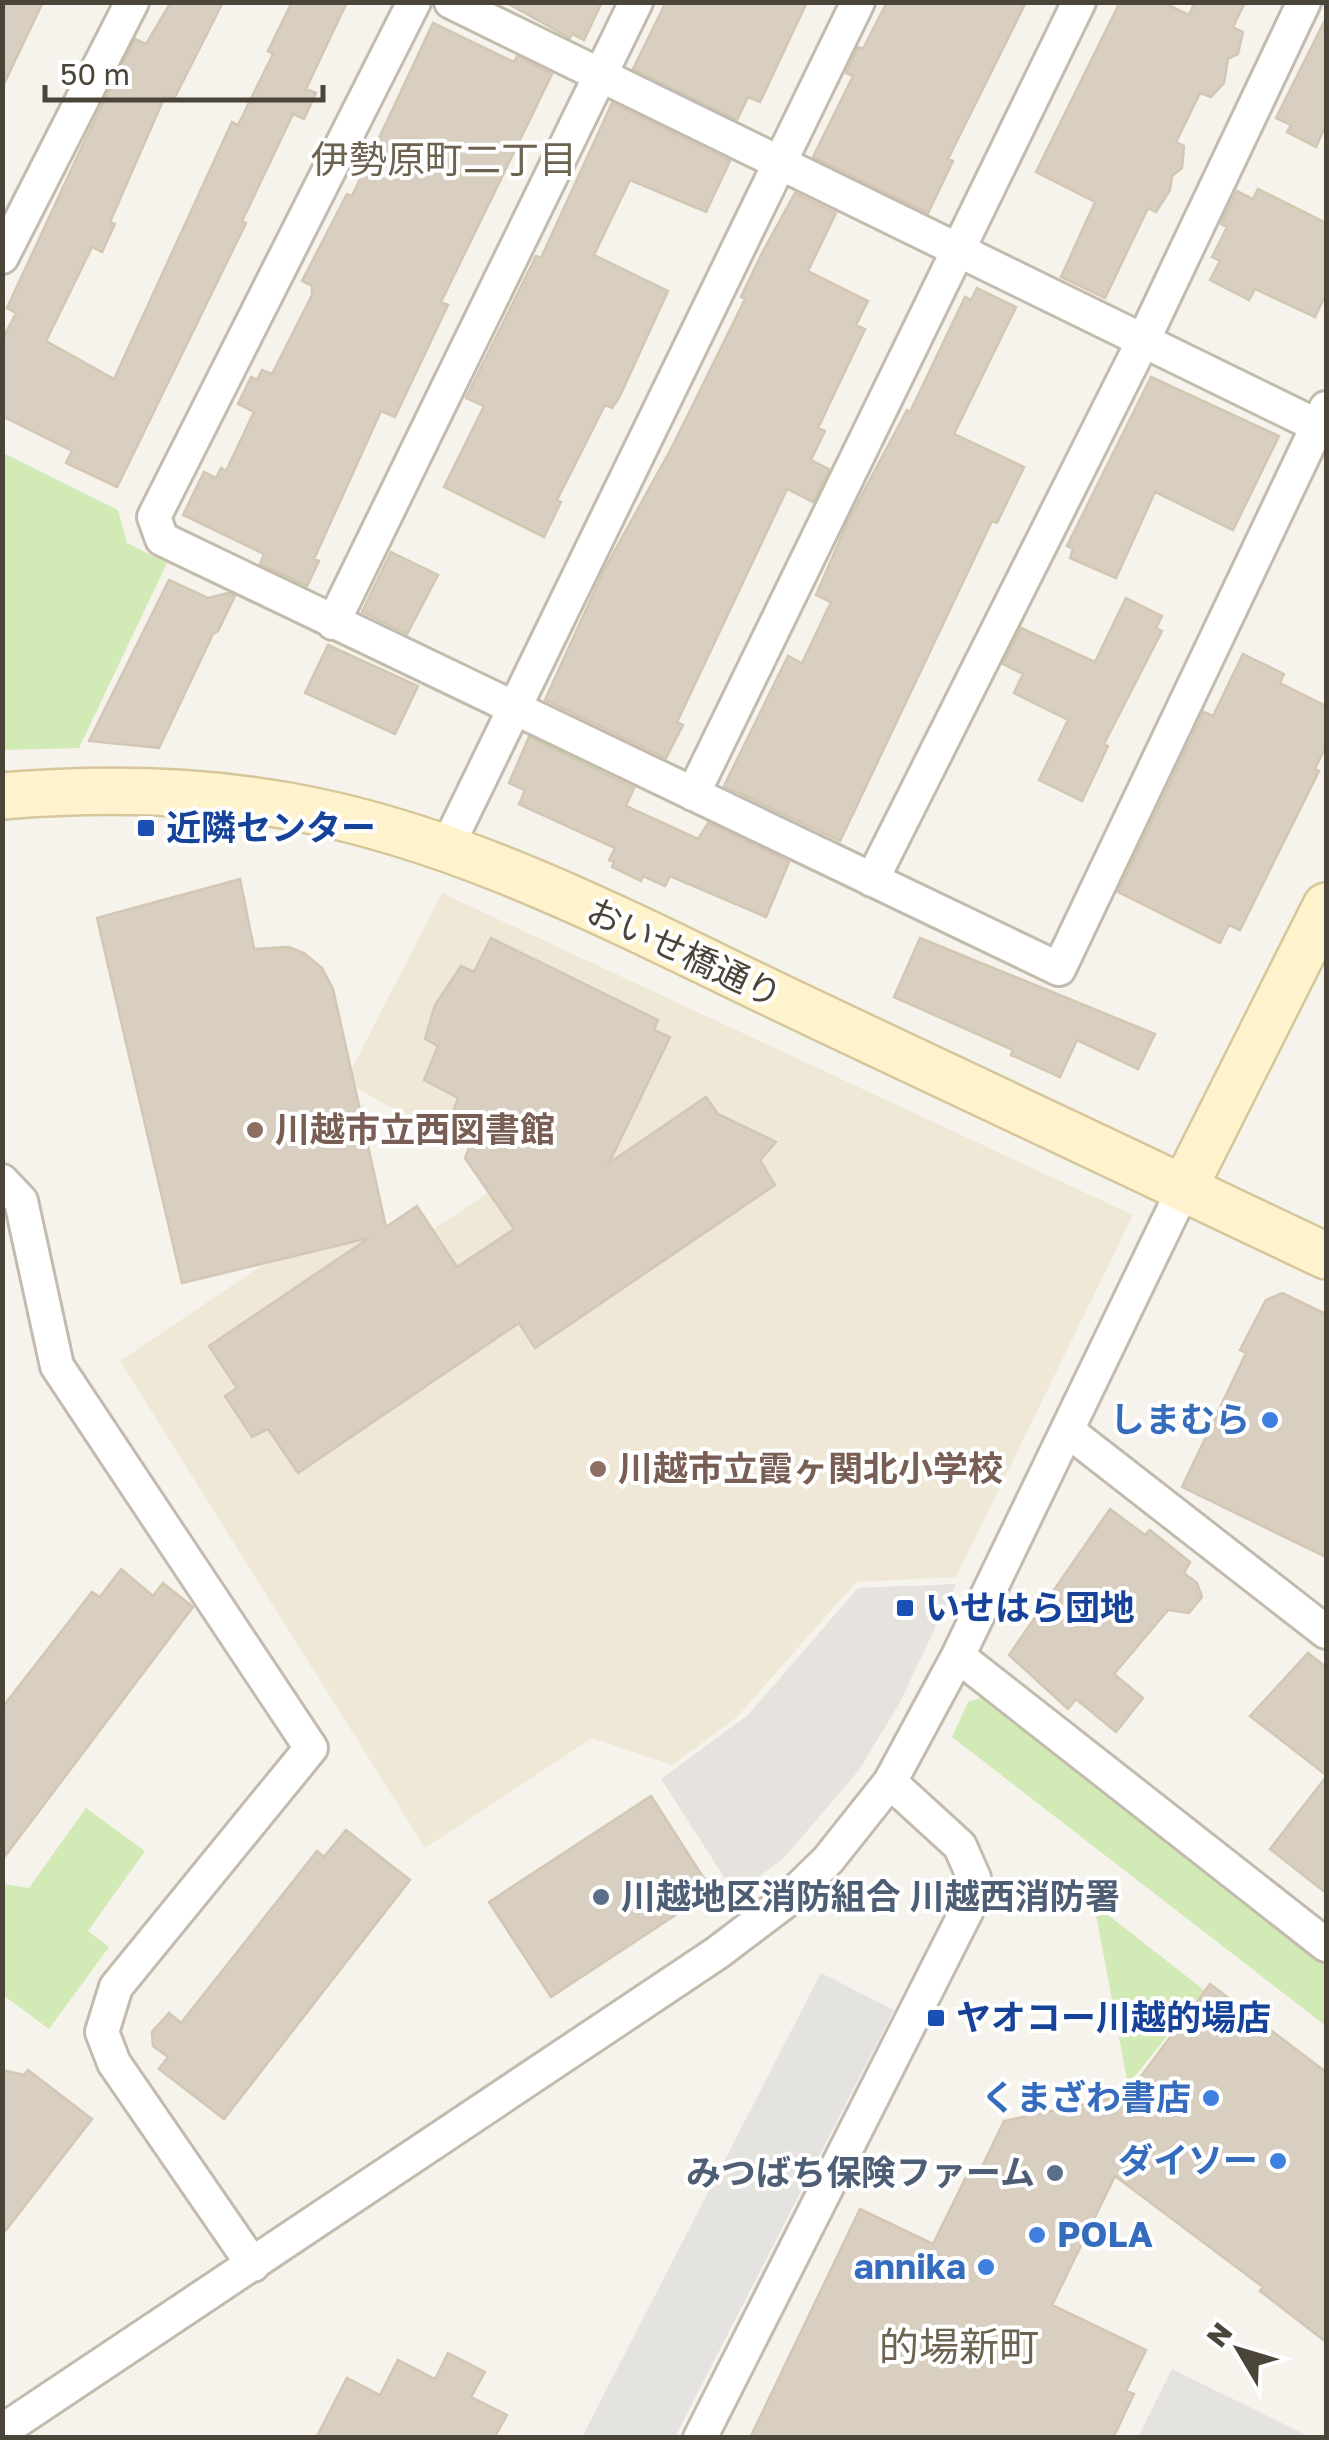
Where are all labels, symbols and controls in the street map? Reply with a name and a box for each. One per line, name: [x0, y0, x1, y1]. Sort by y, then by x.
scale bar: [45, 40, 322, 102]
text: 50 m: [60, 56, 130, 92]
district label: 伊勢原町二丁目: [311, 136, 577, 181]
place label: 近隣センター: [166, 806, 376, 848]
marker: 近隣センター: [135, 817, 157, 839]
street label: おいせ橋通り: [580, 889, 788, 1016]
place label: 川越市立西図書館: [275, 1108, 555, 1150]
marker: 川越市立西図書館: [244, 1119, 266, 1141]
place label: しまむら: [1110, 1398, 1250, 1440]
marker: しまむら: [1259, 1409, 1281, 1431]
place label: 川越市立霞ヶ関北小学校: [618, 1447, 1003, 1489]
marker: 川越市立霞ヶ関北小学校: [587, 1458, 609, 1480]
place label: いせはら団地: [925, 1586, 1135, 1628]
marker: いせはら団地: [894, 1597, 916, 1619]
place label: 川越地区消防組合 川越西消防署: [621, 1875, 1120, 1917]
marker: 川越地区消防組合 川越西消防署: [590, 1886, 612, 1908]
place label: ヤオコー川越的場店: [956, 1996, 1271, 2038]
marker: ヤオコー川越的場店: [925, 2007, 947, 2029]
place label: くまざわ書店: [981, 2076, 1191, 2118]
marker: くまざわ書店: [1200, 2087, 1222, 2109]
place label: ダイソー: [1118, 2139, 1258, 2181]
marker: ダイソー: [1267, 2150, 1289, 2172]
place label: みつばち保険ファーム: [686, 2151, 1035, 2193]
marker: みつばち保険ファーム: [1044, 2162, 1066, 2184]
place label: POLA: [1057, 2213, 1153, 2255]
marker: POLA: [1026, 2224, 1048, 2246]
place label: annika: [854, 2245, 966, 2287]
marker: annika: [975, 2256, 997, 2278]
north arrow: [1189, 2300, 1289, 2400]
text: N: [1199, 2316, 1238, 2353]
district label: 的場新町: [879, 2322, 1039, 2370]

